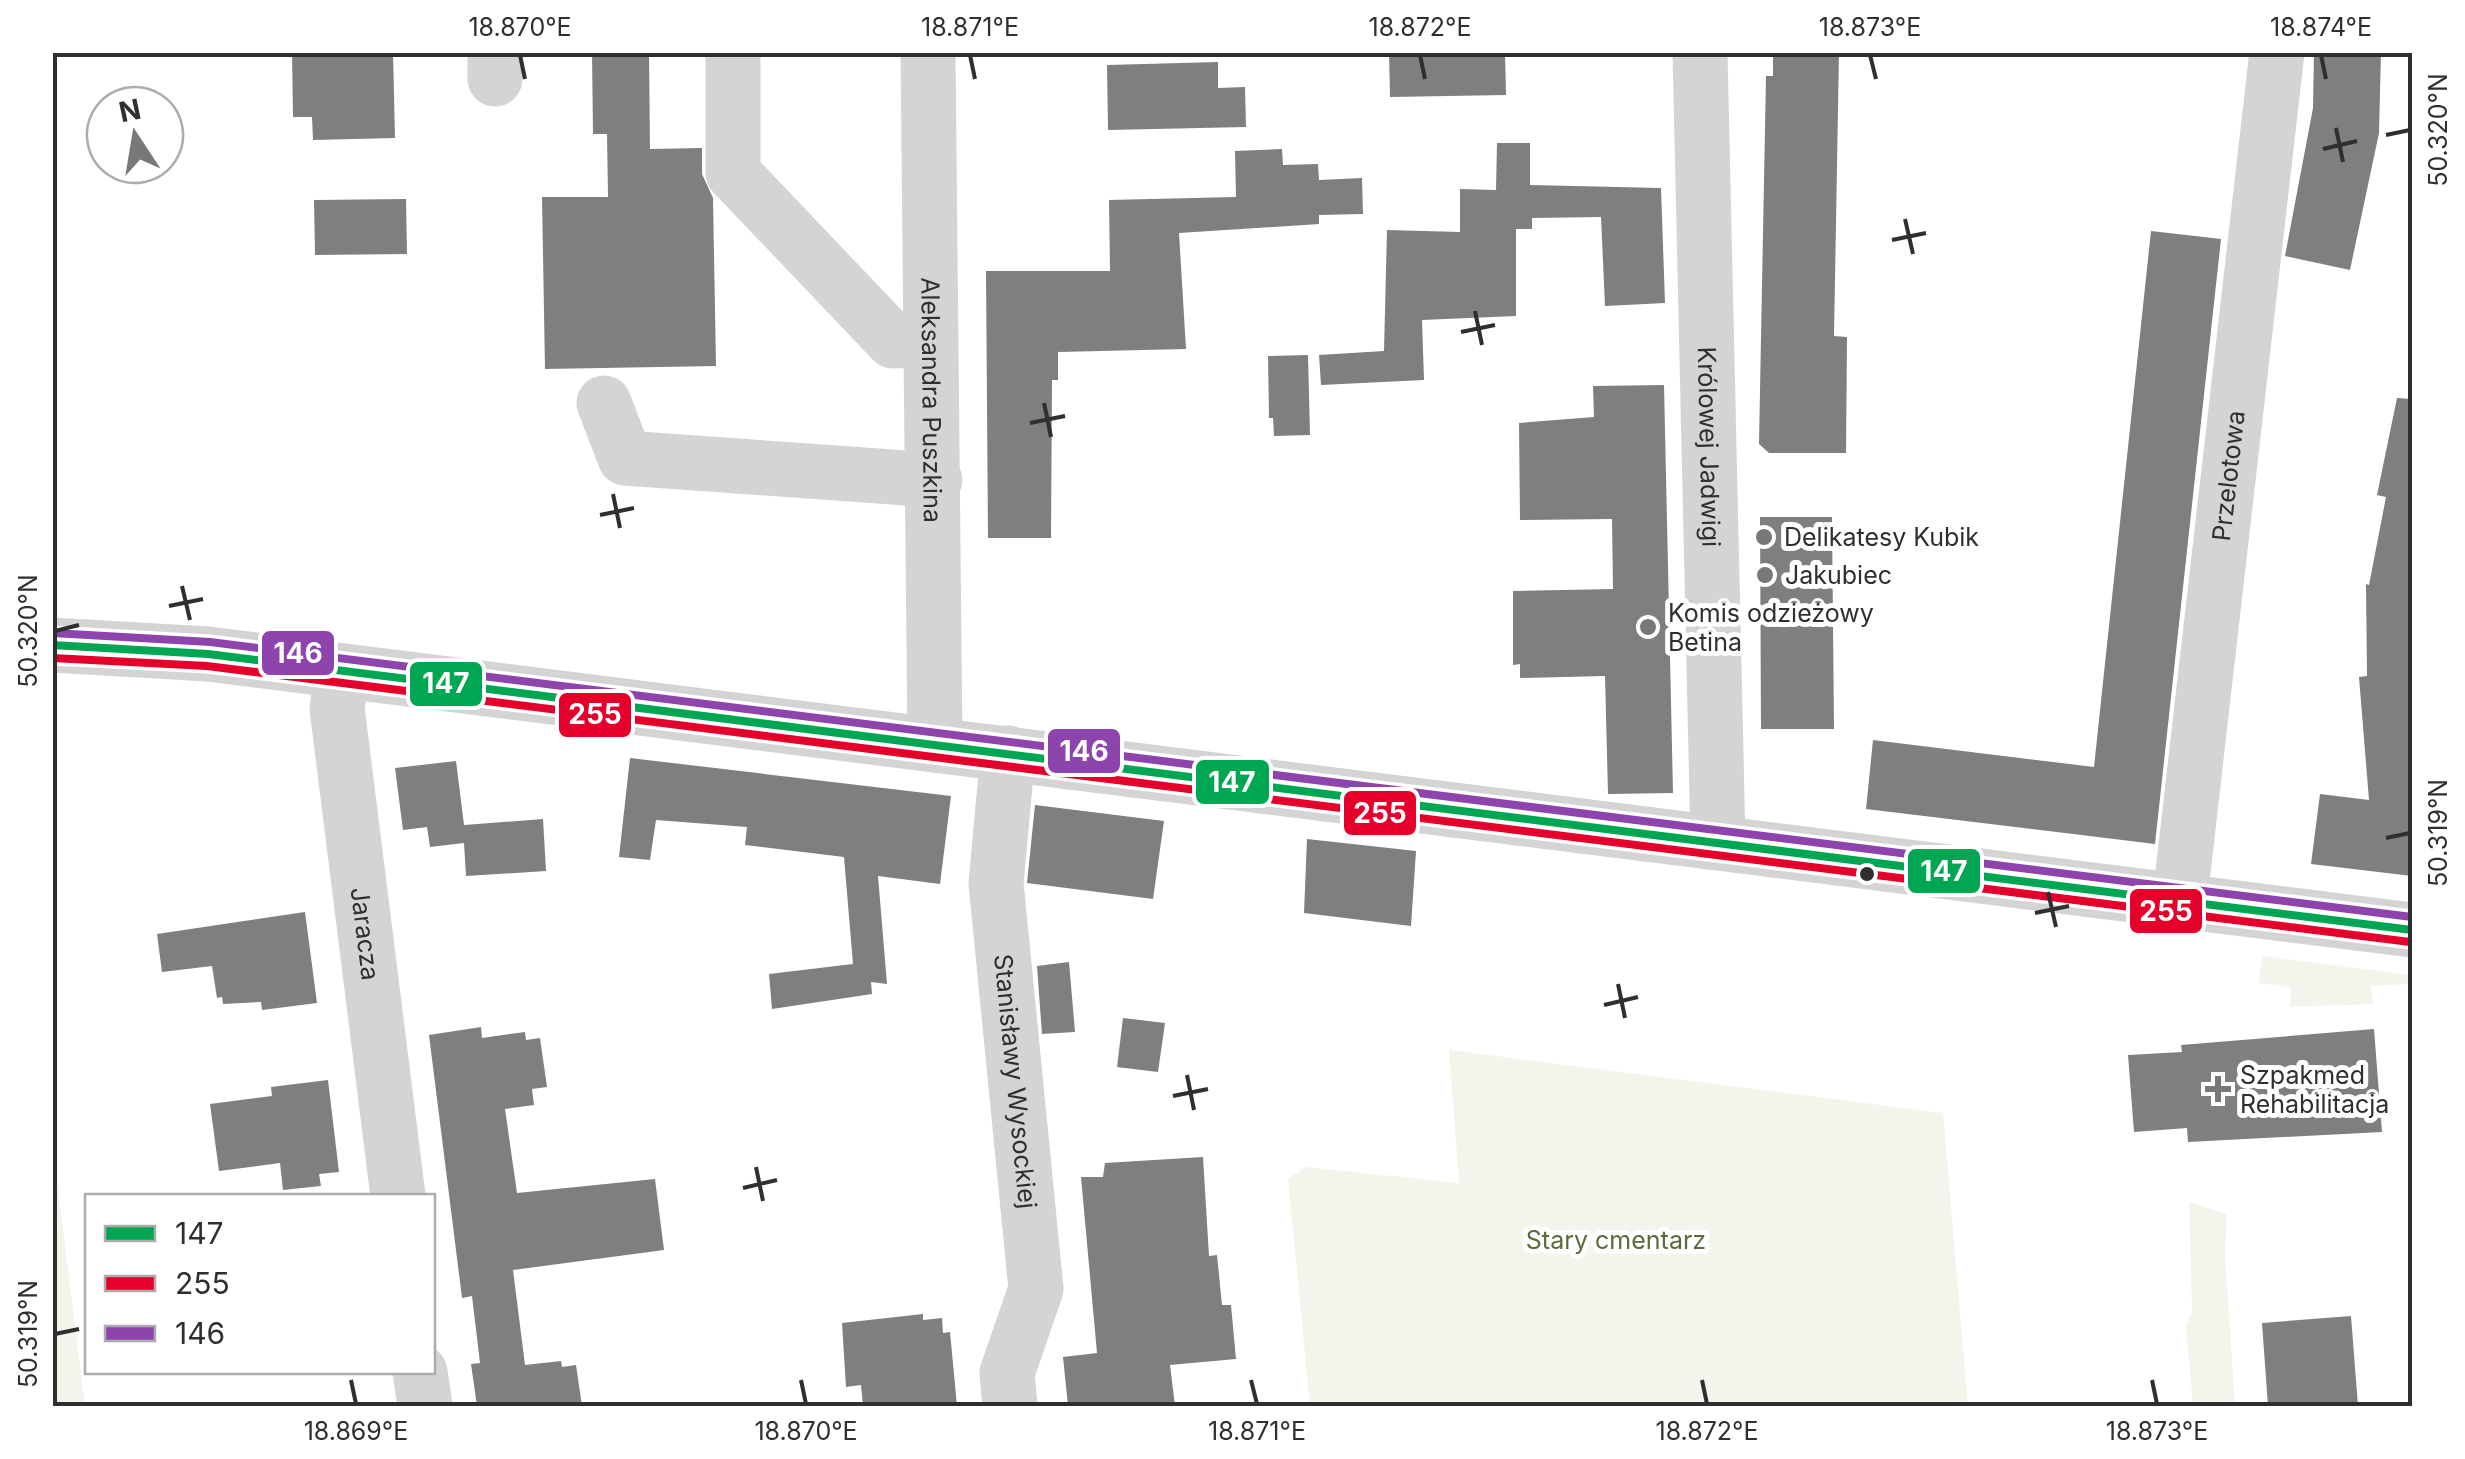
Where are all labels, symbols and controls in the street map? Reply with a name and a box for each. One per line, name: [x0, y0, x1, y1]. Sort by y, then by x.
text: 18.870°E: [468, 12, 572, 42]
text: 18.871°E: [921, 12, 1019, 42]
text: 18.872°E: [1369, 12, 1472, 42]
text: 18.873°E: [1819, 12, 1921, 42]
text: 18.874°E: [2270, 12, 2372, 42]
text: 50.320°N: [2423, 73, 2453, 187]
north arrow: [85, 85, 185, 185]
text: N: [116, 92, 144, 129]
street label: Aleksandra Puszkina: [915, 277, 948, 523]
street label: Królowej Jadwigi: [1692, 346, 1726, 548]
street label: Przelotowa: [2206, 409, 2251, 543]
place label: Delikatesy Kubik: [1784, 522, 1979, 552]
marker: Delikatesy Kubik: [1753, 526, 1775, 548]
place label: Jakubiec: [1785, 560, 1892, 590]
marker: Jakubiec: [1754, 564, 1776, 586]
text: 50.320°N: [13, 574, 43, 688]
place label: Komis odzieżowy Betina: [1668, 598, 1874, 657]
marker: Komis odzieżowy Betina: [1637, 616, 1659, 638]
line badge: 146: [260, 629, 336, 677]
text: 146: [273, 636, 323, 670]
line badge: 147: [408, 660, 484, 708]
text: 147: [422, 666, 470, 700]
line badge: 255: [557, 691, 633, 739]
text: 255: [568, 697, 622, 731]
line badge: 146: [1046, 727, 1122, 775]
text: 146: [1059, 734, 1109, 768]
line badge: 147: [1194, 758, 1271, 806]
text: 147: [1208, 765, 1256, 799]
text: 50.319°N: [2423, 779, 2453, 887]
line badge: 255: [1342, 789, 1418, 837]
text: 255: [1353, 796, 1407, 830]
line badge: 147: [1906, 847, 1982, 895]
text: 147: [1920, 854, 1968, 888]
unlabelled marker: [1857, 864, 1877, 884]
street label: Jaracza: [345, 885, 386, 982]
line badge: 255: [2128, 887, 2204, 935]
text: 255: [2139, 894, 2193, 928]
street label: Stanisławy Wysockiej: [988, 953, 1043, 1210]
place label: Szpakmed Rehabilitacja: [2240, 1060, 2389, 1119]
marker: Szpakmed Rehabilitacja: [2205, 1076, 2231, 1102]
legend: [85, 1194, 435, 1374]
text: 147: [175, 1215, 224, 1251]
park label: Stary cmentarz: [1526, 1225, 1706, 1255]
text: 255: [175, 1265, 230, 1301]
text: 50.319°N: [13, 1280, 43, 1388]
text: 146: [175, 1315, 225, 1351]
text: 18.869°E: [304, 1416, 408, 1446]
text: 18.870°E: [754, 1416, 858, 1446]
text: 18.871°E: [1208, 1416, 1306, 1446]
text: 18.872°E: [1656, 1416, 1759, 1446]
text: 18.873°E: [2106, 1416, 2208, 1446]

